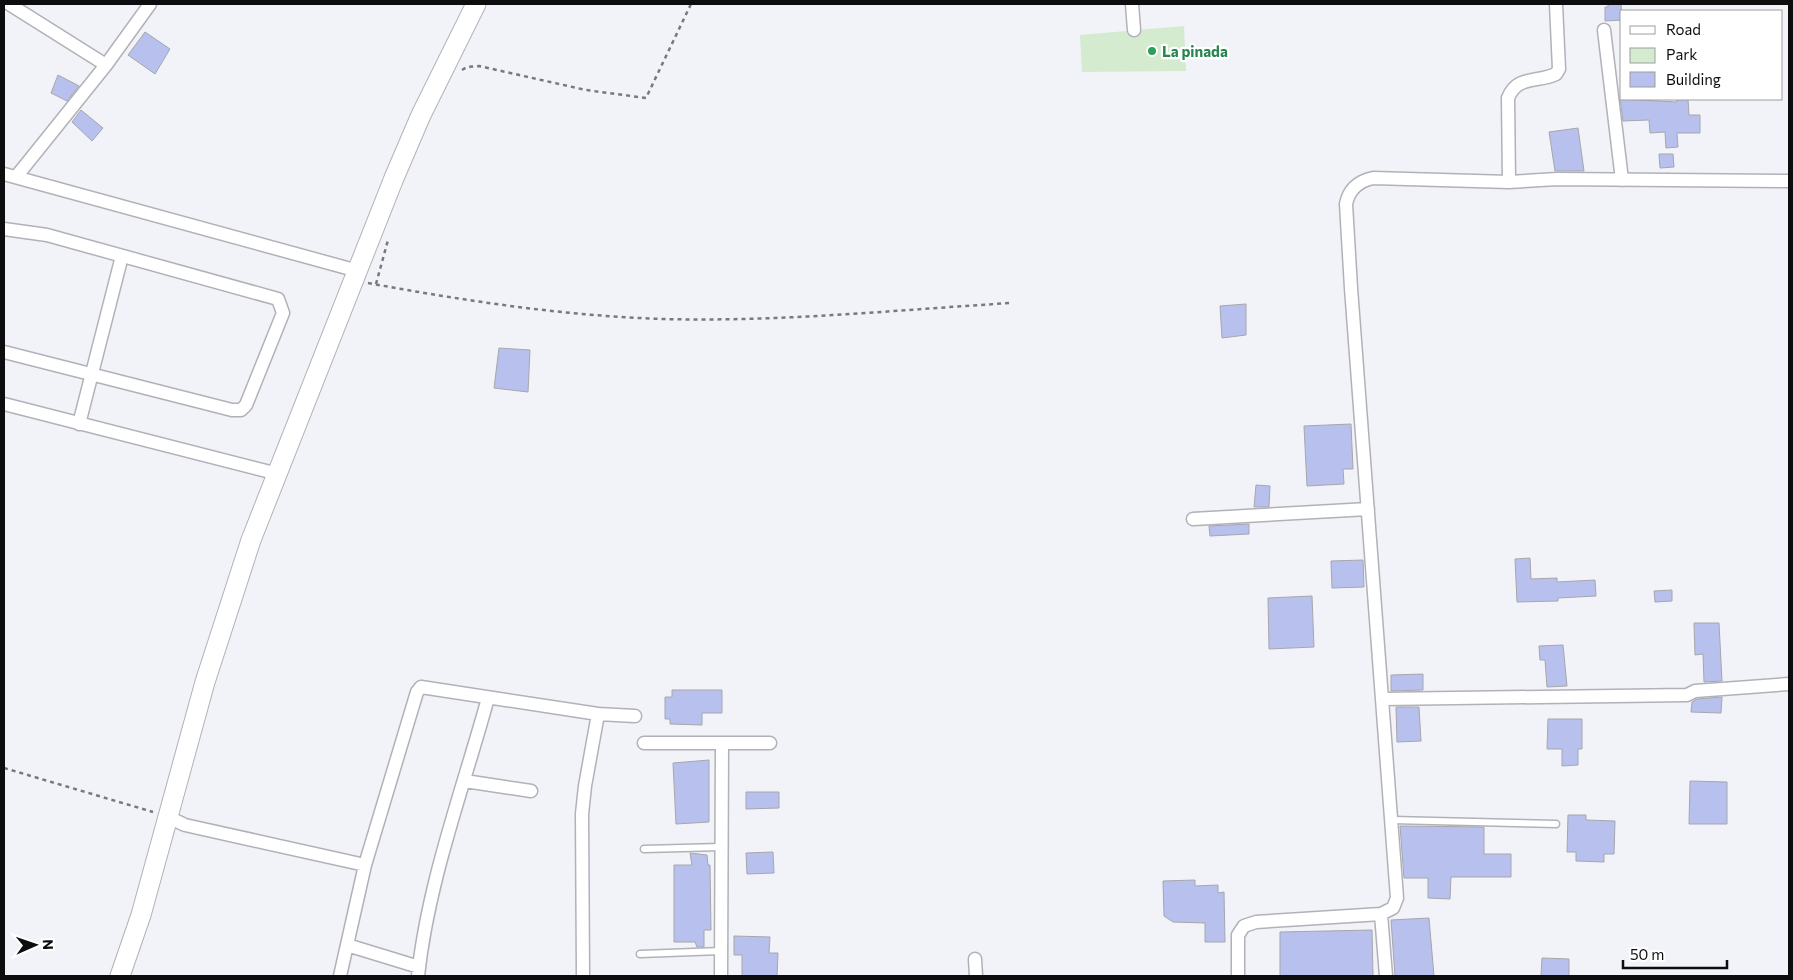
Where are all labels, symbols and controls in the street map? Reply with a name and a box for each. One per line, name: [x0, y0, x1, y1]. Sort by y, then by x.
legend: [1620, 10, 1783, 100]
text: Road: [1666, 20, 1701, 38]
place label: La pinada: [1162, 42, 1228, 60]
marker: La pinada: [1146, 45, 1158, 57]
text: Park: [1666, 45, 1697, 63]
text: Building: [1666, 70, 1721, 88]
north arrow: [10, 920, 60, 970]
scale bar: [1623, 938, 1727, 970]
text: N: [40, 939, 57, 950]
text: 50 m: [1630, 945, 1664, 963]

